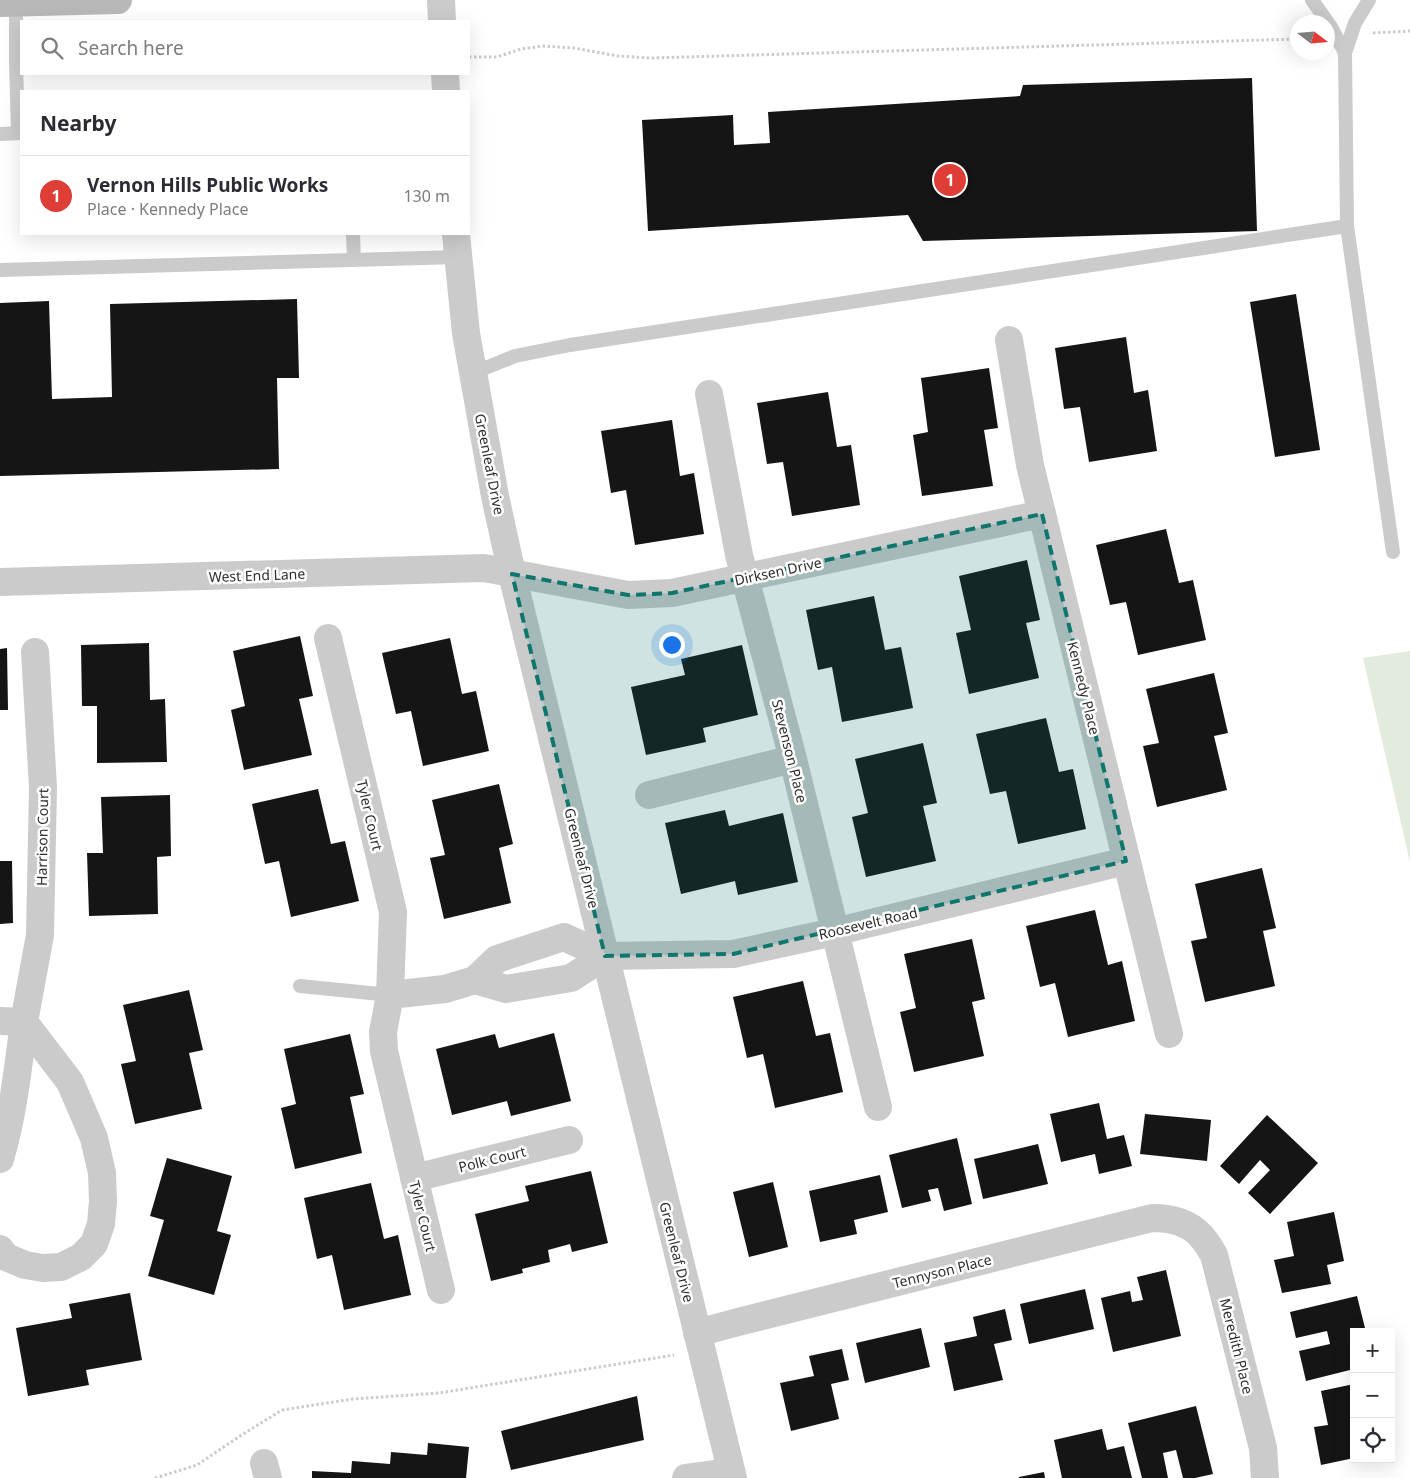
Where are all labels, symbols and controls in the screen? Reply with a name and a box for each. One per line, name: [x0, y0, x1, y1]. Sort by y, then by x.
north arrow: [1290, 15, 1335, 60]
search box: [20, 20, 470, 75]
icon: search: [38, 34, 66, 62]
text: Search here: [78, 35, 184, 61]
text: Nearby: [40, 109, 116, 137]
pin: 1: [934, 161, 966, 199]
text: Vernon Hills Public Works: [87, 172, 328, 198]
text: 1: [51, 185, 61, 207]
text: 130 m: [403, 185, 450, 207]
text: Place · Kennedy Place: [87, 198, 248, 220]
street label: Greenleaf Drive: [471, 412, 509, 516]
street label: Dirksen Drive: [733, 552, 823, 590]
street label: West End Lane: [208, 564, 306, 586]
your location: [659, 632, 685, 658]
street label: Kennedy Place: [1063, 639, 1105, 737]
street label: Stevenson Place: [768, 697, 812, 805]
street label: Tyler Court: [353, 778, 387, 852]
street label: Harrison Court: [32, 788, 52, 886]
street label: Greenleaf Drive: [560, 806, 604, 910]
street label: Roosevelt Road: [817, 902, 919, 944]
street label: Polk Court: [456, 1141, 528, 1177]
street label: Tyler Court: [405, 1179, 441, 1253]
street label: Greenleaf Drive: [655, 1200, 699, 1304]
street label: Tennyson Place: [891, 1250, 993, 1292]
street label: Meredith Place: [1216, 1296, 1258, 1396]
map controls: [1350, 1328, 1395, 1463]
button: +: [1350, 1328, 1395, 1373]
button: −: [1350, 1373, 1395, 1418]
button: locate: [1350, 1418, 1395, 1463]

